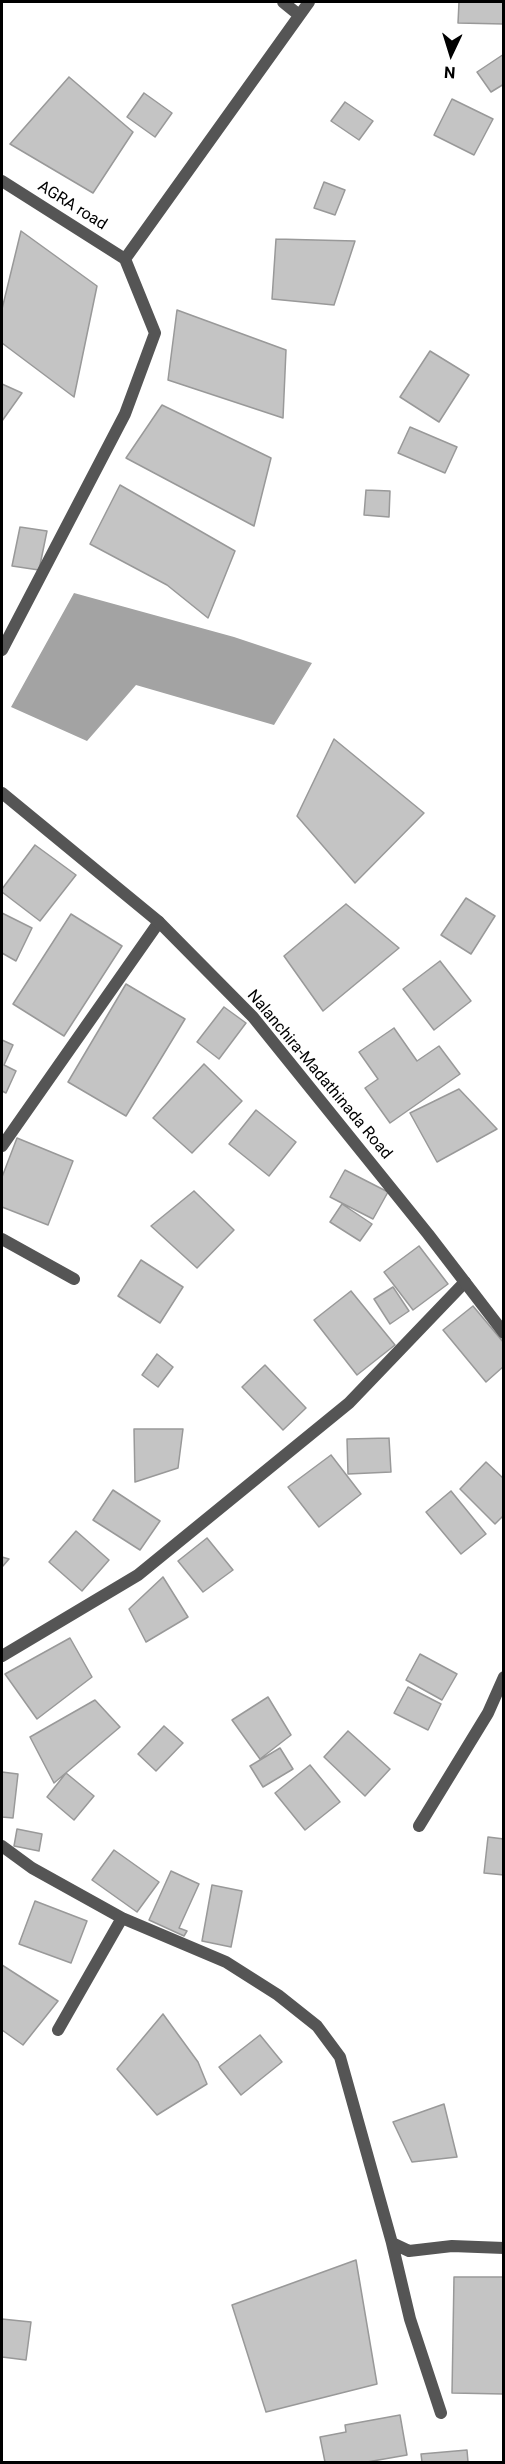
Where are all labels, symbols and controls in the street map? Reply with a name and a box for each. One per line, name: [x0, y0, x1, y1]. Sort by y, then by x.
north arrow: [421, 24, 481, 84]
text: N: [443, 63, 456, 82]
street label: AGRA road: [34, 177, 110, 235]
street label: Nalanchira-Madathinada Road: [243, 986, 395, 1164]

